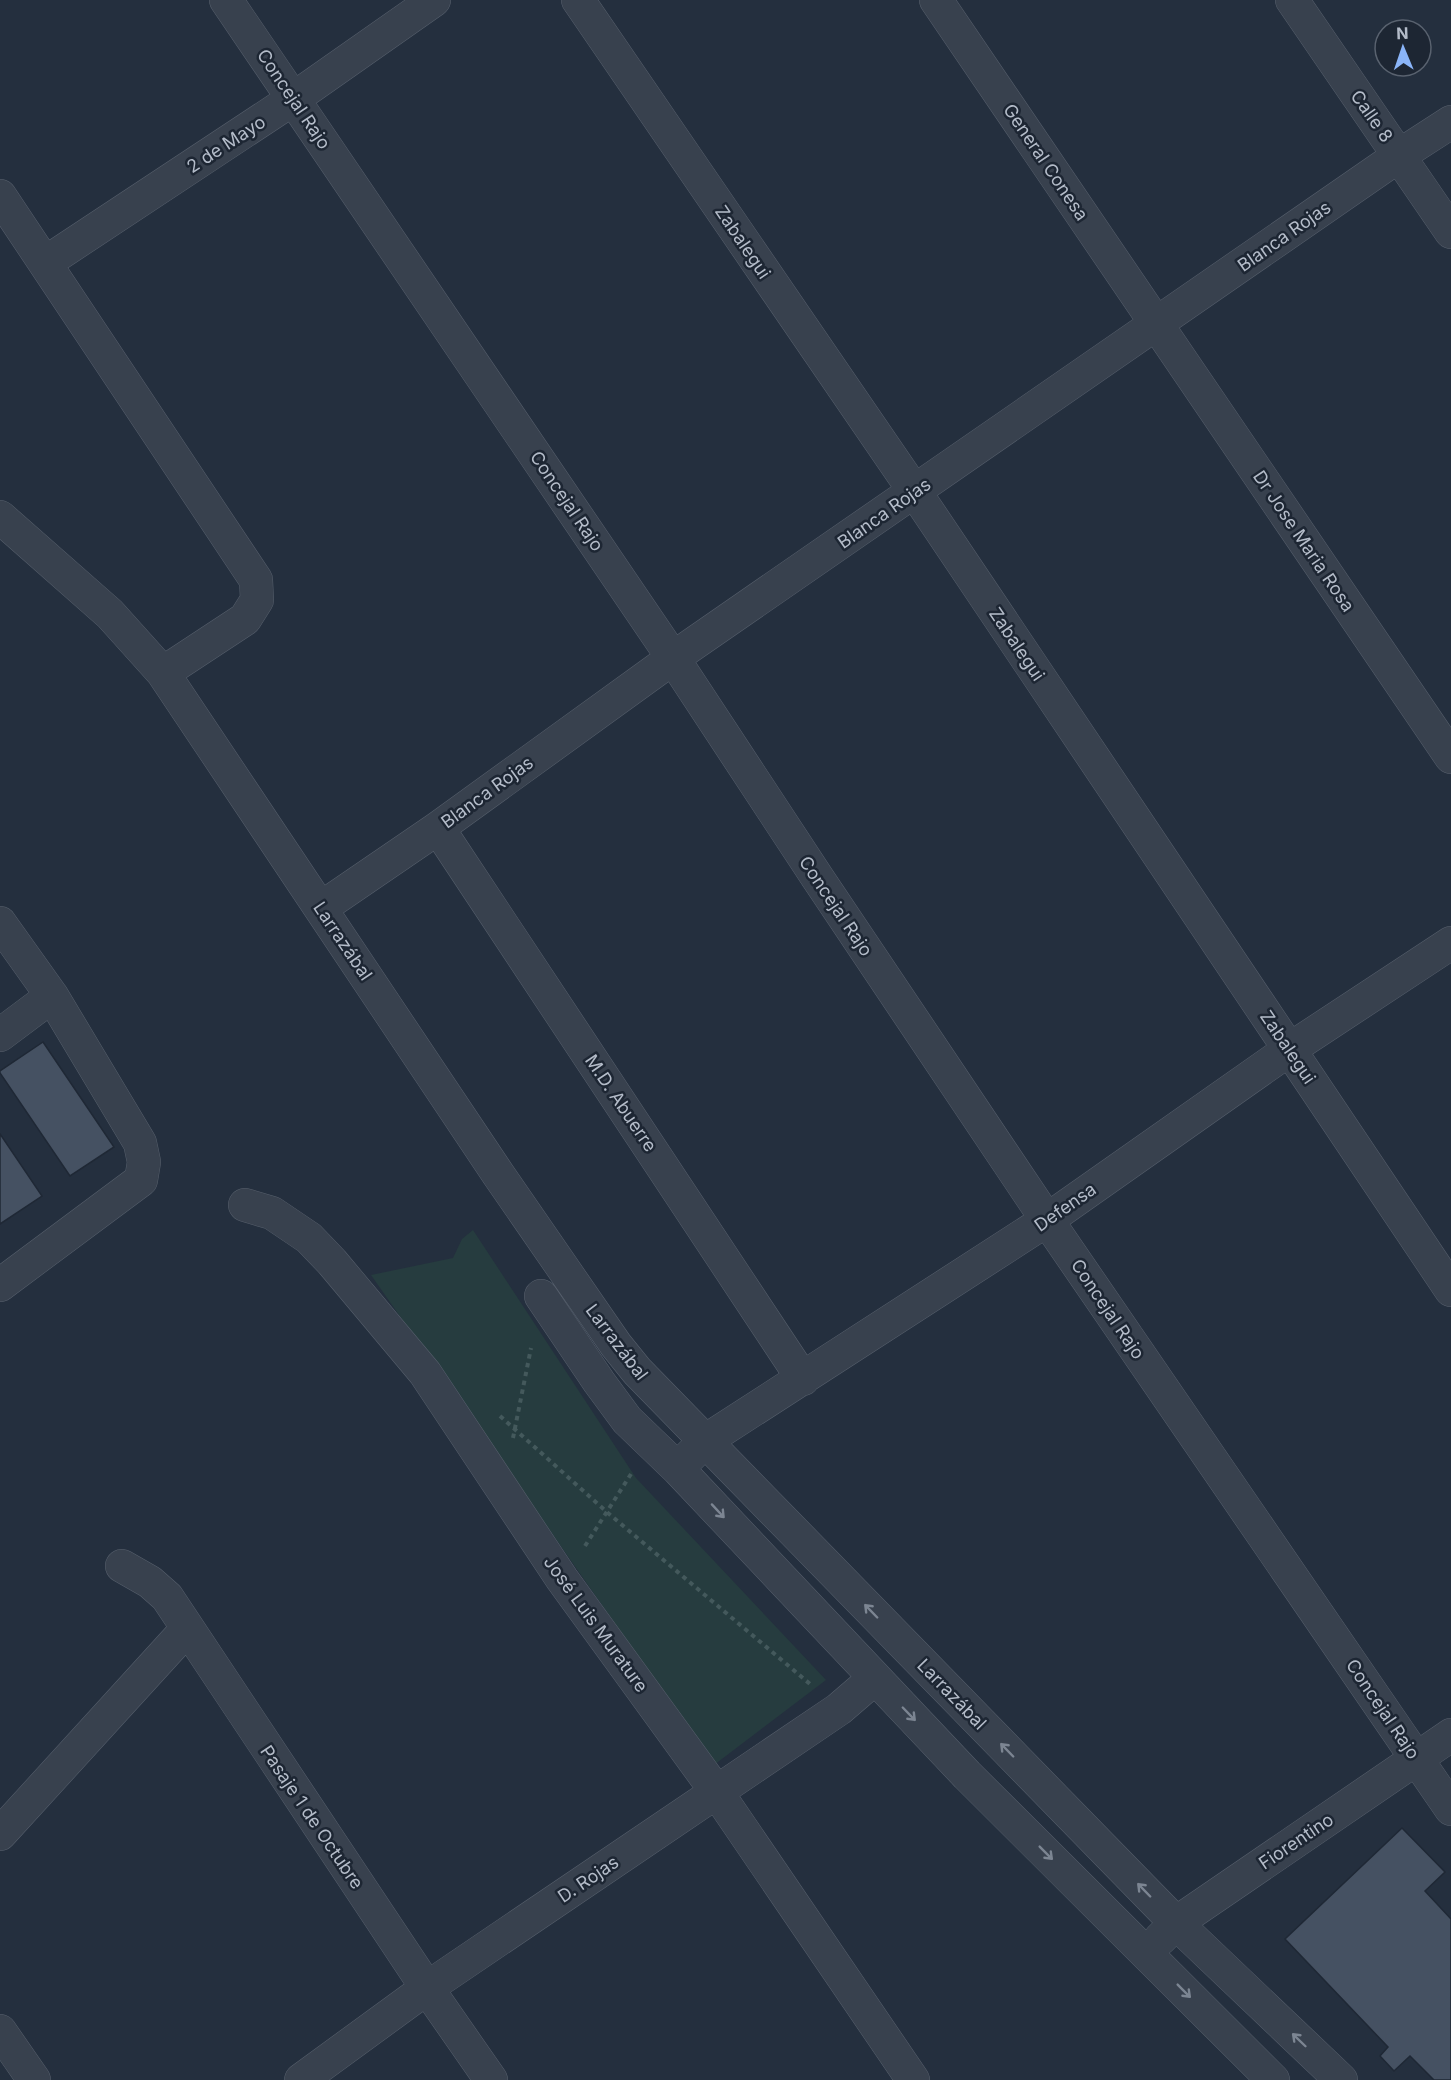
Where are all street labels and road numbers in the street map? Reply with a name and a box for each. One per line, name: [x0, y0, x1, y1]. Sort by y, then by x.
street label: Concejal Rajo: [253, 45, 335, 153]
street label: Calle 8: [1347, 86, 1397, 146]
street label: General Conesa: [999, 100, 1093, 224]
street label: 2 de Mayo: [183, 111, 269, 177]
street label: Blanca Rojas: [1234, 196, 1334, 276]
street label: Zabalegui: [711, 201, 775, 283]
street label: Concejal Rajo: [526, 447, 608, 555]
street label: Dr Jose Maria Rosa: [1249, 466, 1359, 616]
street label: Blanca Rojas: [834, 473, 934, 553]
street label: Zabalegui: [985, 603, 1049, 685]
street label: Blanca Rojas: [437, 752, 537, 832]
street label: Concejal Rajo: [795, 852, 877, 960]
street label: Larrazábal: [309, 898, 377, 984]
street label: Zabalegui: [1256, 1006, 1320, 1088]
street label: M.D. Abuerre: [581, 1050, 661, 1156]
street label: Defensa: [1030, 1178, 1100, 1236]
street label: Concejal Rajo: [1067, 1255, 1149, 1363]
street label: Larrazábal: [582, 1300, 652, 1384]
street label: José Luis Murature: [540, 1552, 652, 1696]
street label: Larrazábal: [913, 1654, 991, 1734]
street label: Concejal Rajo: [1342, 1655, 1424, 1763]
street label: Pasaje 1 de Octubre: [256, 1741, 368, 1893]
street label: Fiorentino: [1255, 1809, 1337, 1873]
street label: D. Rojas: [554, 1851, 622, 1907]

